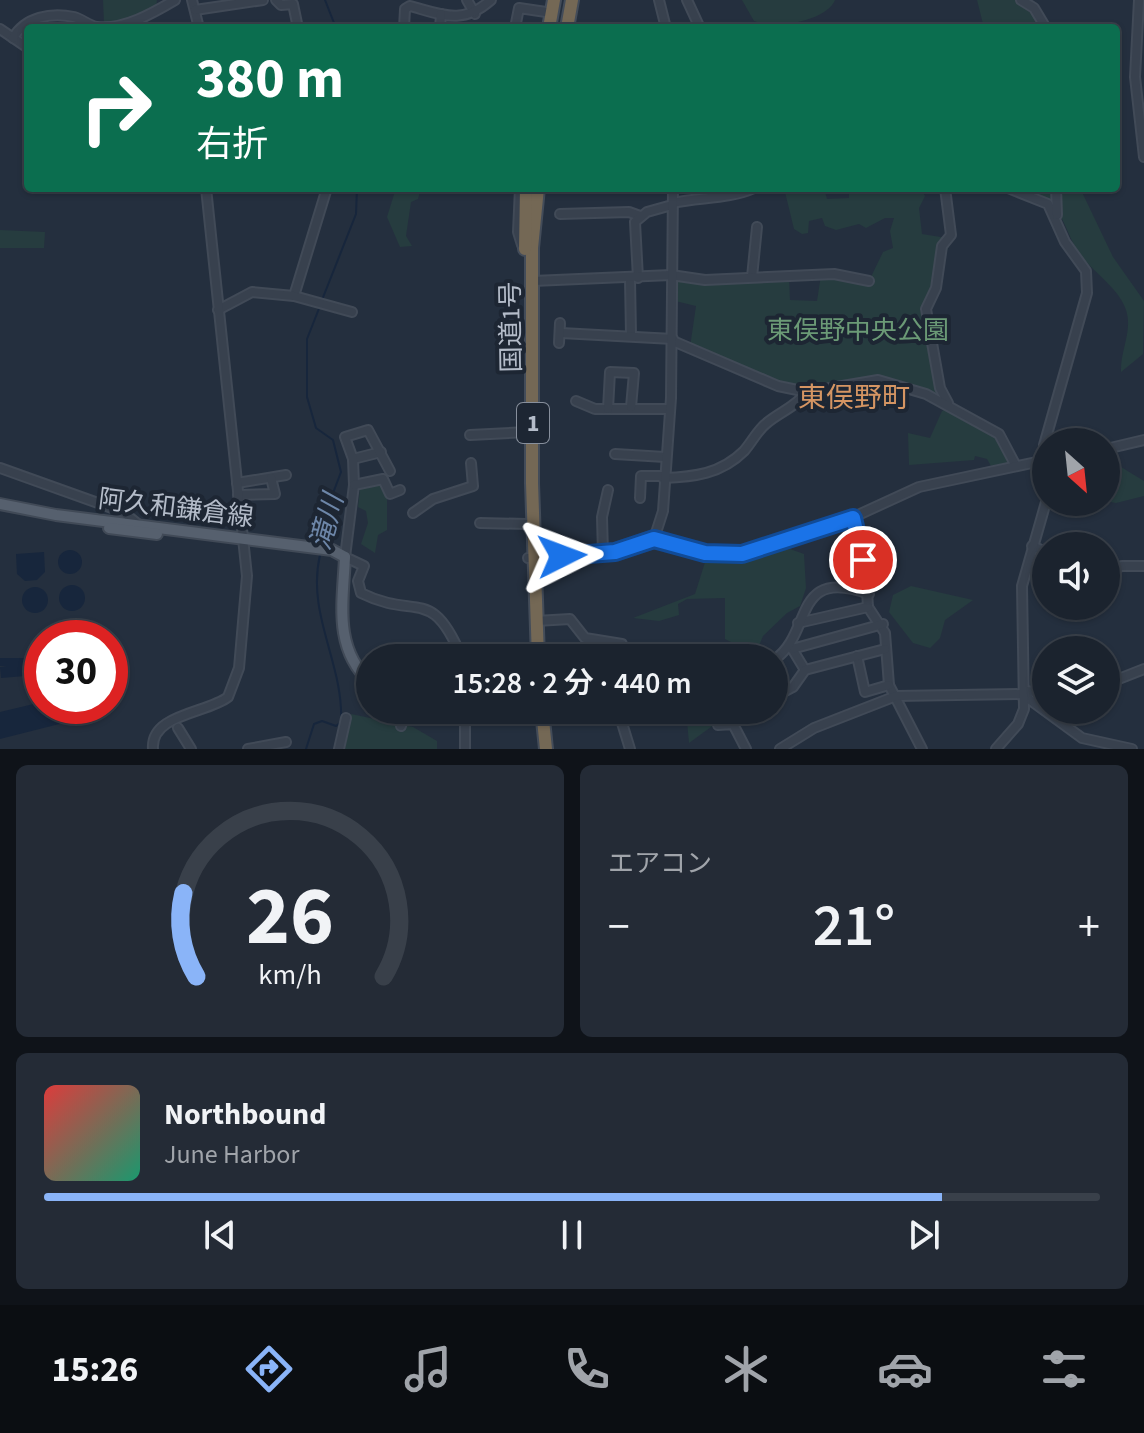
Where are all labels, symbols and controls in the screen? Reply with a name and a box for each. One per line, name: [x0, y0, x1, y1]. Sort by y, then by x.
text: 380 m: [196, 40, 344, 119]
icon: right: [64, 56, 168, 160]
text: 右折: [196, 119, 268, 170]
street label: 国道1号: [492, 281, 530, 373]
park label: 東俣野中央公園: [767, 312, 949, 349]
district label: 東俣野町: [798, 378, 910, 418]
road number: 1: [517, 403, 549, 443]
north arrow: [1032, 428, 1120, 516]
map controls: [1032, 428, 1120, 724]
street label: 阿久和鎌倉線: [96, 480, 256, 536]
water label: 滝川: [300, 487, 354, 554]
position arrow: [520, 514, 604, 598]
pin: [829, 526, 897, 594]
button: sound: [1032, 532, 1120, 620]
icon: arrive: [841, 538, 885, 582]
speed limit sign: 30: [24, 620, 128, 724]
button: layers: [1032, 636, 1120, 724]
text: 15:28 · 2 分 · 440 m: [452, 662, 692, 705]
text: エアコン: [608, 845, 712, 882]
text: 26: [246, 858, 334, 976]
text: 21°: [813, 884, 895, 969]
text: −: [608, 896, 630, 959]
text: +: [1078, 896, 1100, 959]
text: km/h: [258, 955, 322, 995]
text: Northbound: [164, 1093, 326, 1136]
text: June Harbor: [164, 1136, 300, 1173]
icon: previous: [198, 1213, 242, 1257]
icon: pause: [550, 1213, 594, 1257]
icon: next: [902, 1213, 946, 1257]
icon: directions: [241, 1341, 297, 1397]
icon: music: [400, 1341, 456, 1397]
icon: phone: [559, 1341, 615, 1397]
icon: climate: [718, 1341, 774, 1397]
icon: car: [877, 1341, 933, 1397]
icon: filters: [1036, 1341, 1092, 1397]
text: 15:26: [52, 1344, 138, 1395]

